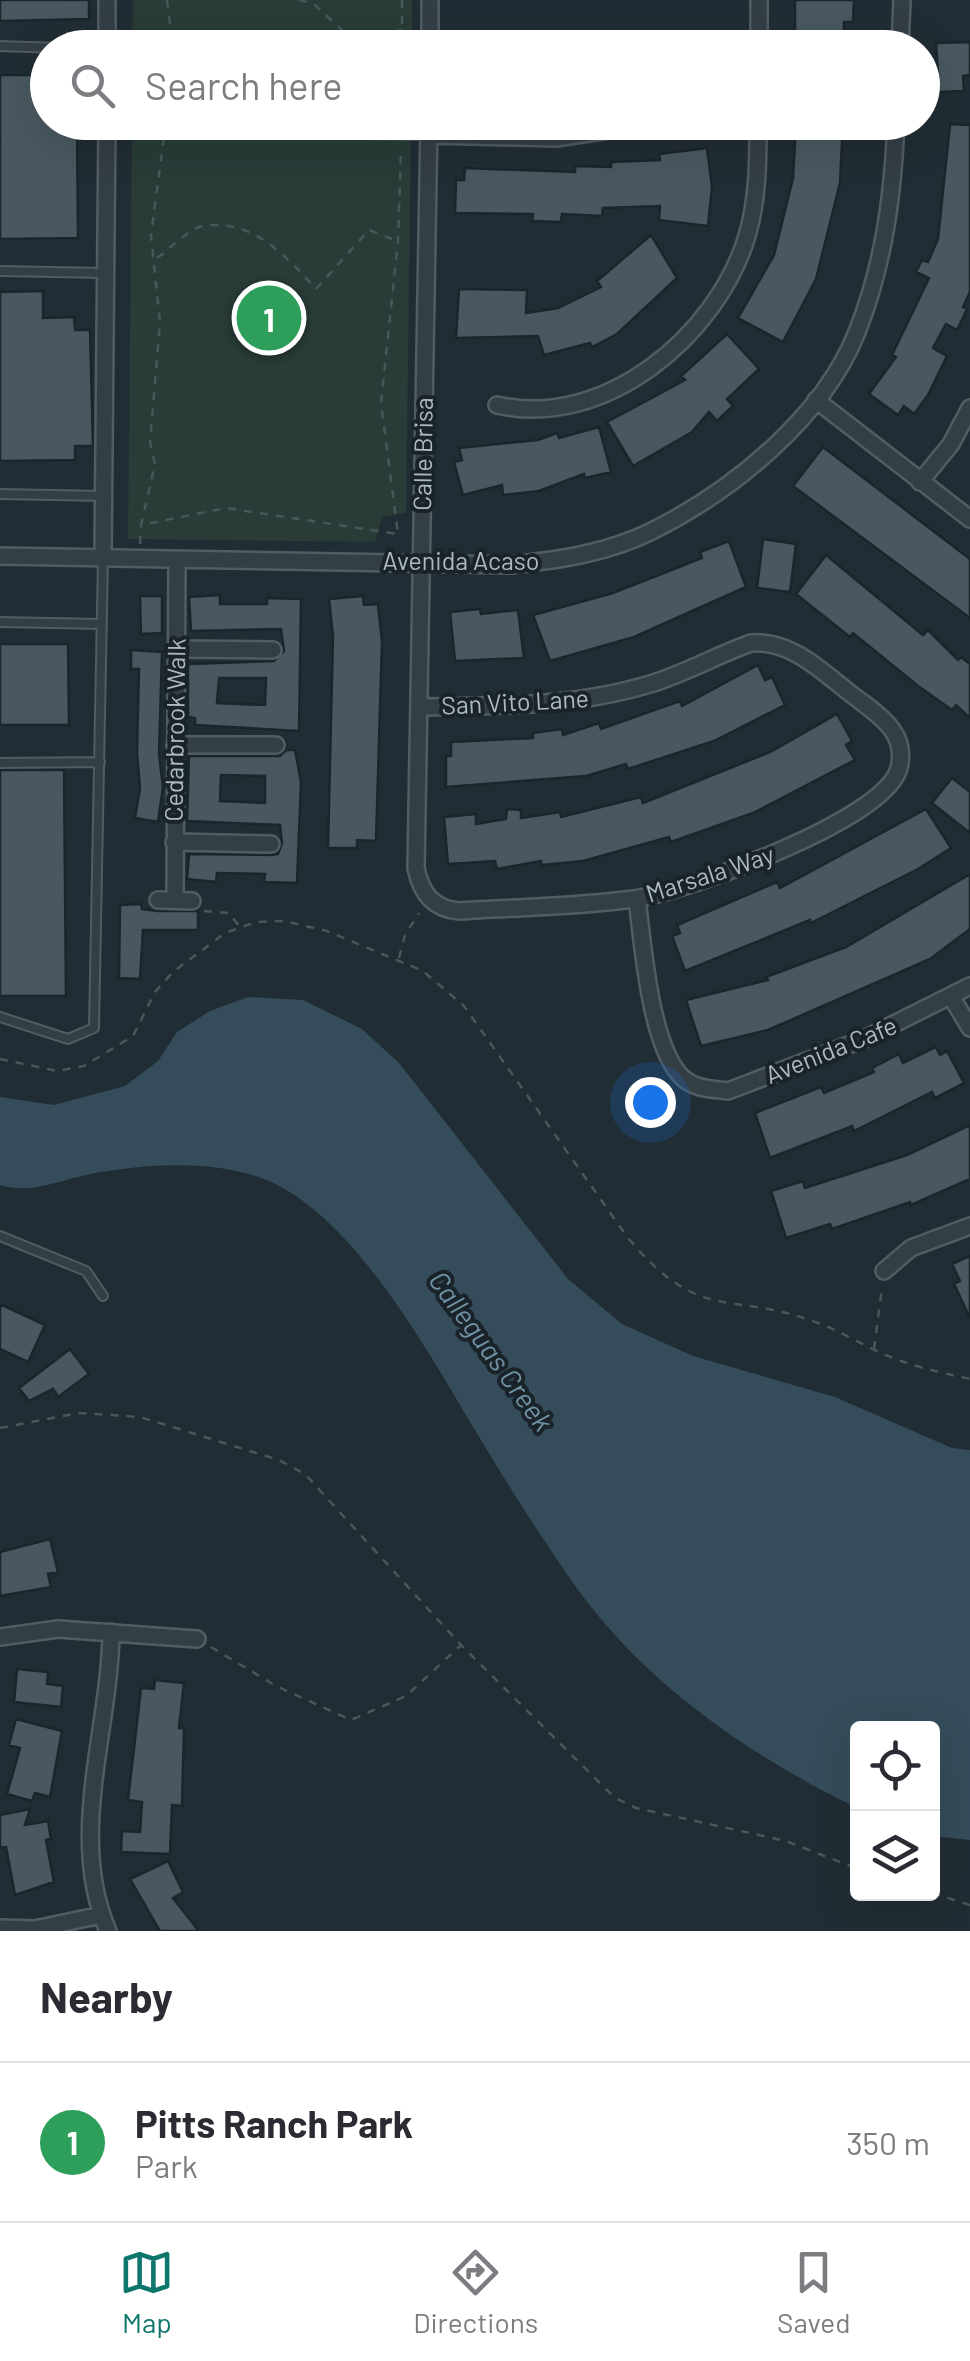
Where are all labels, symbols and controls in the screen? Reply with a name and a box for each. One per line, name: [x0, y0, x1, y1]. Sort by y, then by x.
search box: [30, 30, 940, 140]
icon: search: [65, 58, 120, 113]
text: Search here: [145, 62, 343, 108]
pin: 1: [236, 280, 302, 356]
street label: Calle Brisa: [406, 397, 438, 511]
street label: Avenida Acaso: [383, 545, 539, 575]
street label: Cedarbrook Walk: [157, 638, 191, 822]
street label: San Vito Lane: [440, 682, 590, 720]
street label: Marsala Way: [642, 838, 778, 908]
street label: Avenida Cafe: [760, 1009, 901, 1089]
your location: [625, 1077, 676, 1128]
water label: Calleguas Creek: [422, 1264, 561, 1437]
map controls: [850, 1721, 940, 1901]
button: locate: [850, 1721, 940, 1811]
button: layers: [850, 1811, 940, 1901]
text: Nearby: [40, 1971, 173, 2021]
text: Pitts Ranch Park: [135, 2100, 413, 2146]
text: 1: [67, 2123, 78, 2161]
text: 350 m: [846, 2123, 930, 2161]
text: Park: [135, 2146, 198, 2184]
tab: Map: [119, 2245, 174, 2339]
tab: Directions: [413, 2245, 538, 2339]
tab: Saved: [777, 2245, 851, 2339]

